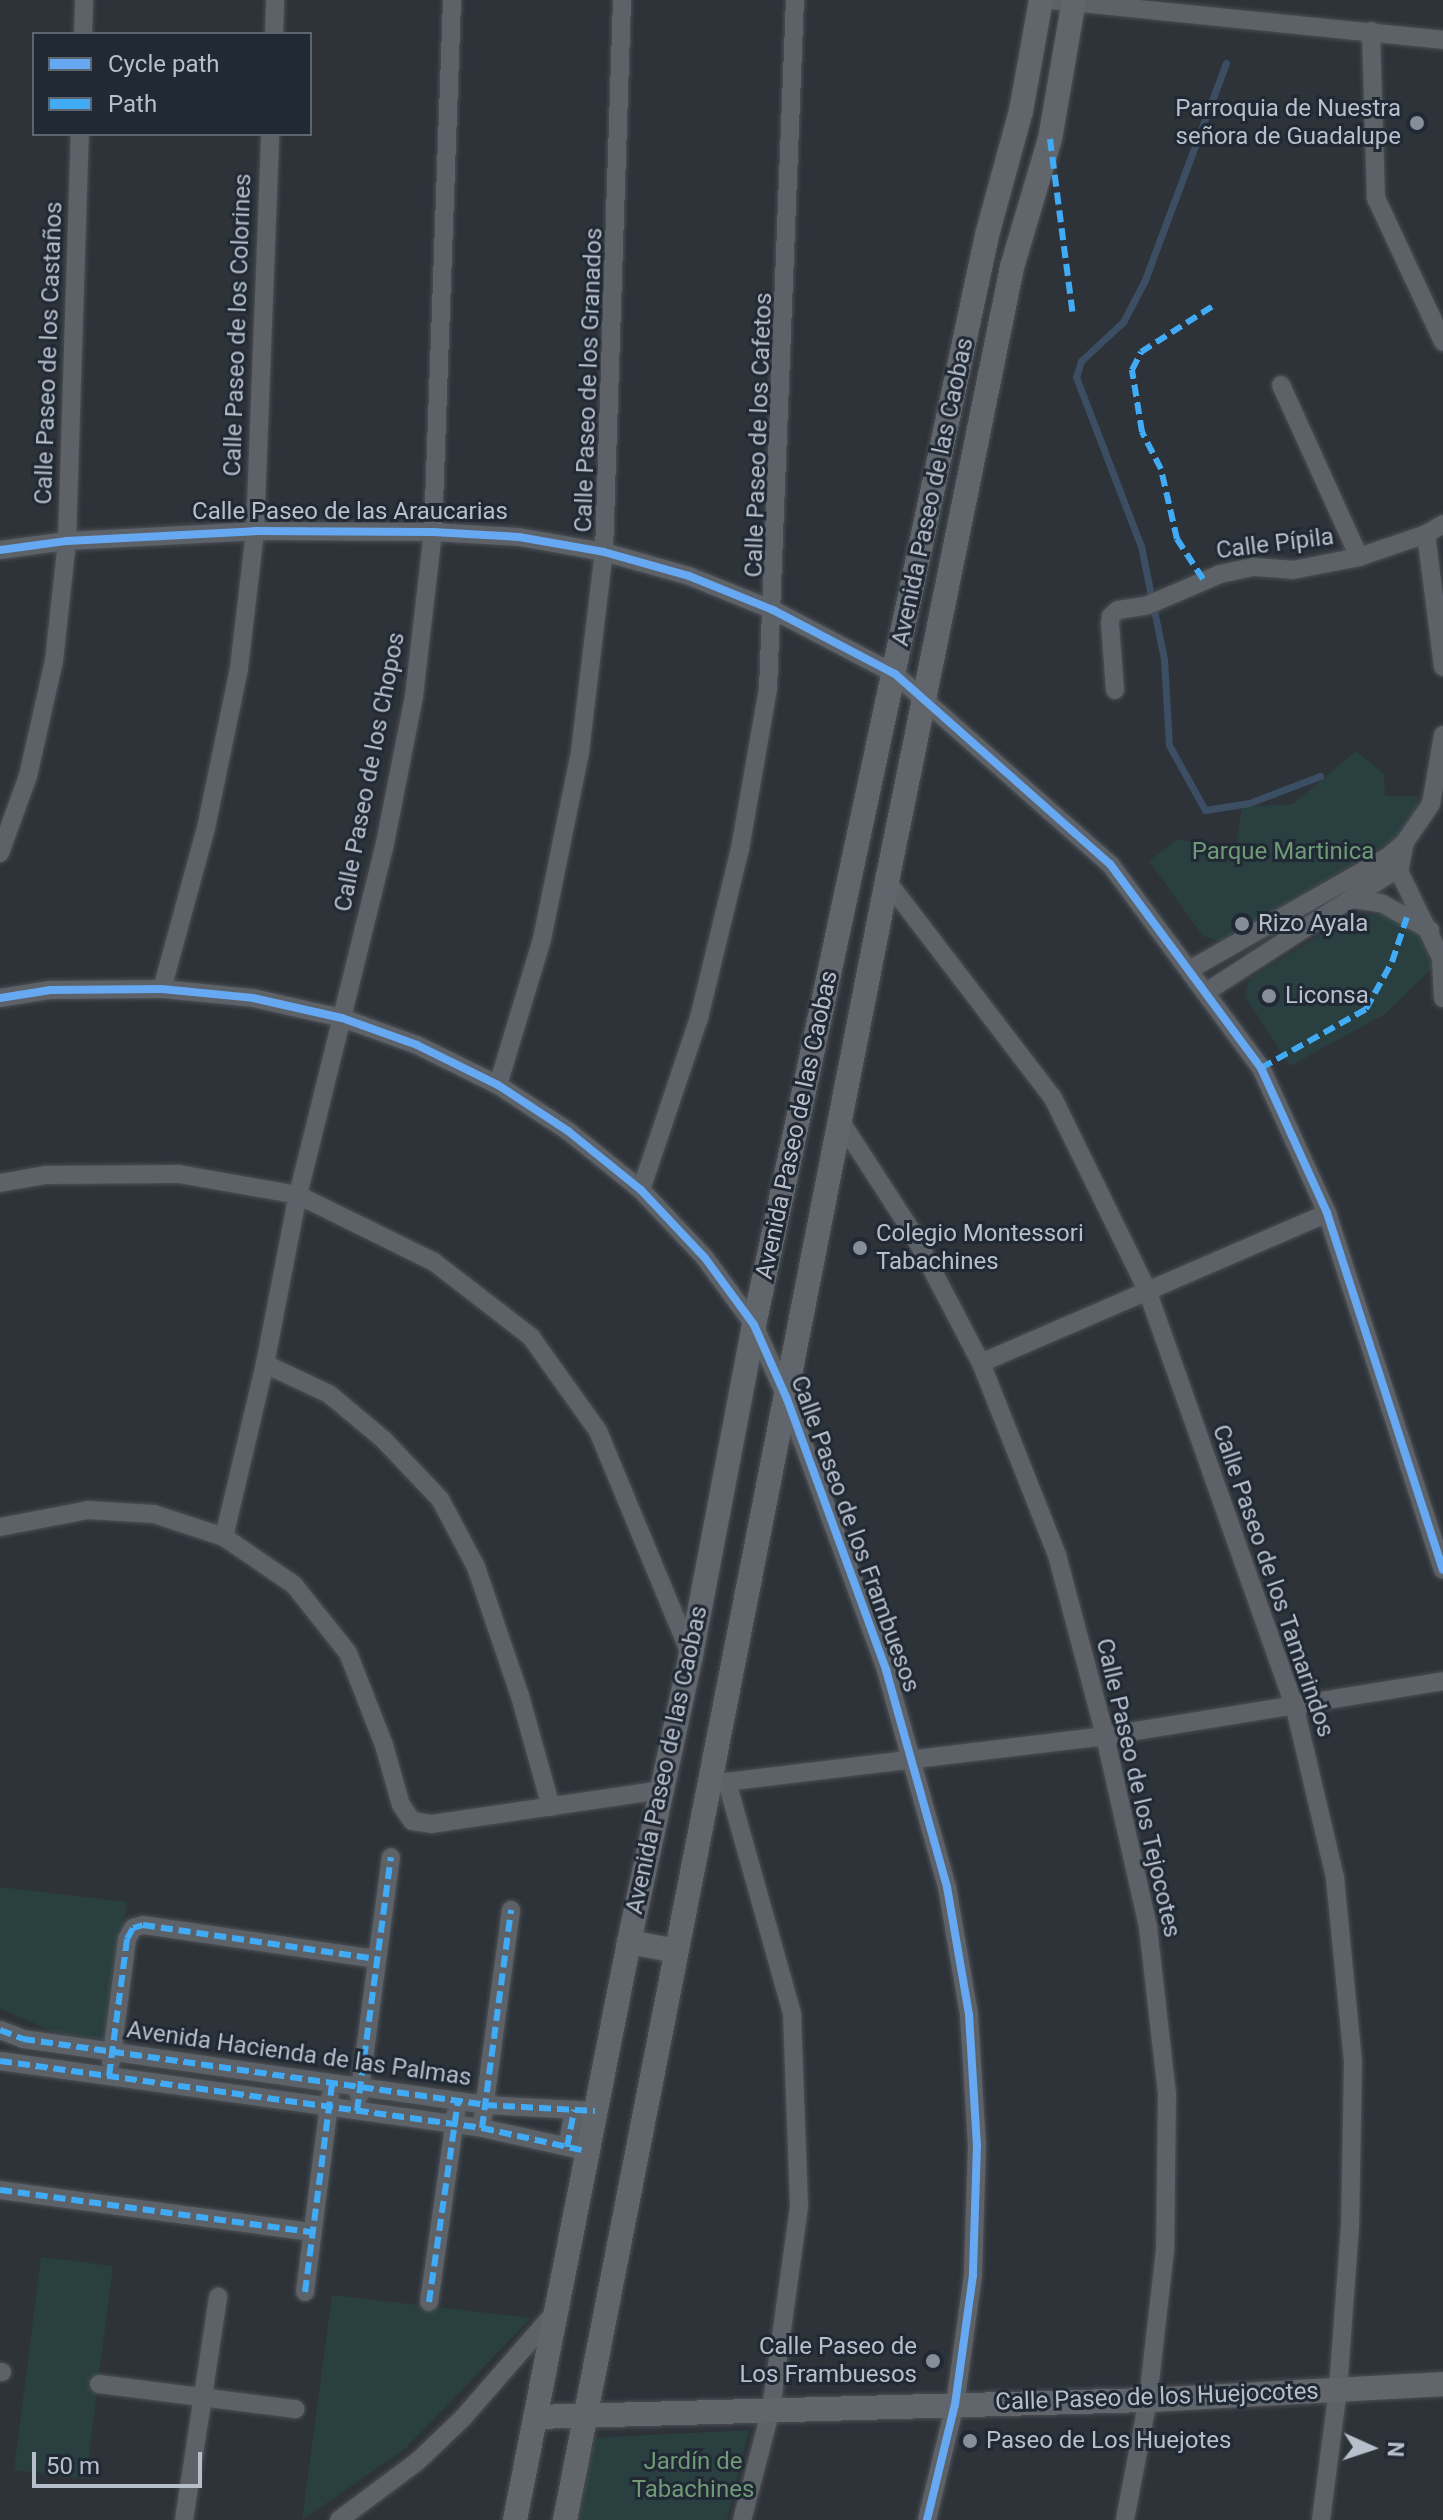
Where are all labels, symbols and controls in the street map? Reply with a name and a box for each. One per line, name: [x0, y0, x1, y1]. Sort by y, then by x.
legend: [32, 32, 312, 136]
text: Cycle path: [108, 50, 220, 78]
text: Path: [108, 90, 157, 118]
place label: Parroquia de Nuestra señora de Guadalupe: [1175, 95, 1401, 151]
marker: Parroquia de Nuestra señora de Guadalupe: [1408, 114, 1426, 132]
street label: Calle Paseo de los Colorines: [218, 173, 258, 477]
street label: Calle Paseo de los Castaños: [29, 201, 69, 505]
street label: Calle Paseo de los Granados: [569, 227, 609, 533]
street label: Calle Paseo de los Cafetos: [740, 292, 778, 578]
street label: Avenida Paseo de las Caobas: [886, 335, 980, 649]
street label: Calle Paseo de las Araucarias: [192, 498, 508, 526]
street label: Calle Pípila: [1215, 522, 1335, 566]
street label: Calle Paseo de los Chopos: [329, 630, 411, 914]
park label: Parque Martinica: [1192, 838, 1374, 866]
place label: Rizo Ayala: [1258, 910, 1368, 938]
marker: Rizo Ayala: [1233, 915, 1251, 933]
street label: Avenida Paseo de las Caobas: [750, 968, 844, 1282]
place label: Liconsa: [1285, 982, 1369, 1010]
marker: Liconsa: [1260, 987, 1278, 1005]
place label: Colegio Montessori Tabachines: [876, 1220, 1084, 1276]
marker: Colegio Montessori Tabachines: [851, 1239, 869, 1257]
street label: Calle Paseo de los Frambuesos: [784, 1372, 926, 1696]
street label: Calle Paseo de los Tamarindos: [1206, 1421, 1340, 1741]
street label: Avenida Paseo de las Caobas: [620, 1603, 714, 1917]
street label: Calle Paseo de los Tejocotes: [1090, 1635, 1186, 1941]
street label: Avenida Hacienda de las Palmas: [125, 2016, 473, 2092]
place label: Calle Paseo de Los Frambuesos: [739, 2333, 917, 2389]
marker: Calle Paseo de Los Frambuesos: [924, 2352, 942, 2370]
street label: Calle Paseo de los Huejocotes: [995, 2377, 1319, 2417]
north arrow: [1331, 2408, 1411, 2488]
place label: Paseo de Los Huejotes: [986, 2427, 1231, 2455]
marker: Paseo de Los Huejotes: [961, 2432, 979, 2450]
scale bar: [36, 2436, 206, 2486]
text: N: [1383, 2441, 1408, 2458]
park label: Jardín de Tabachines: [632, 2448, 754, 2504]
text: 50 m: [46, 2452, 100, 2480]

